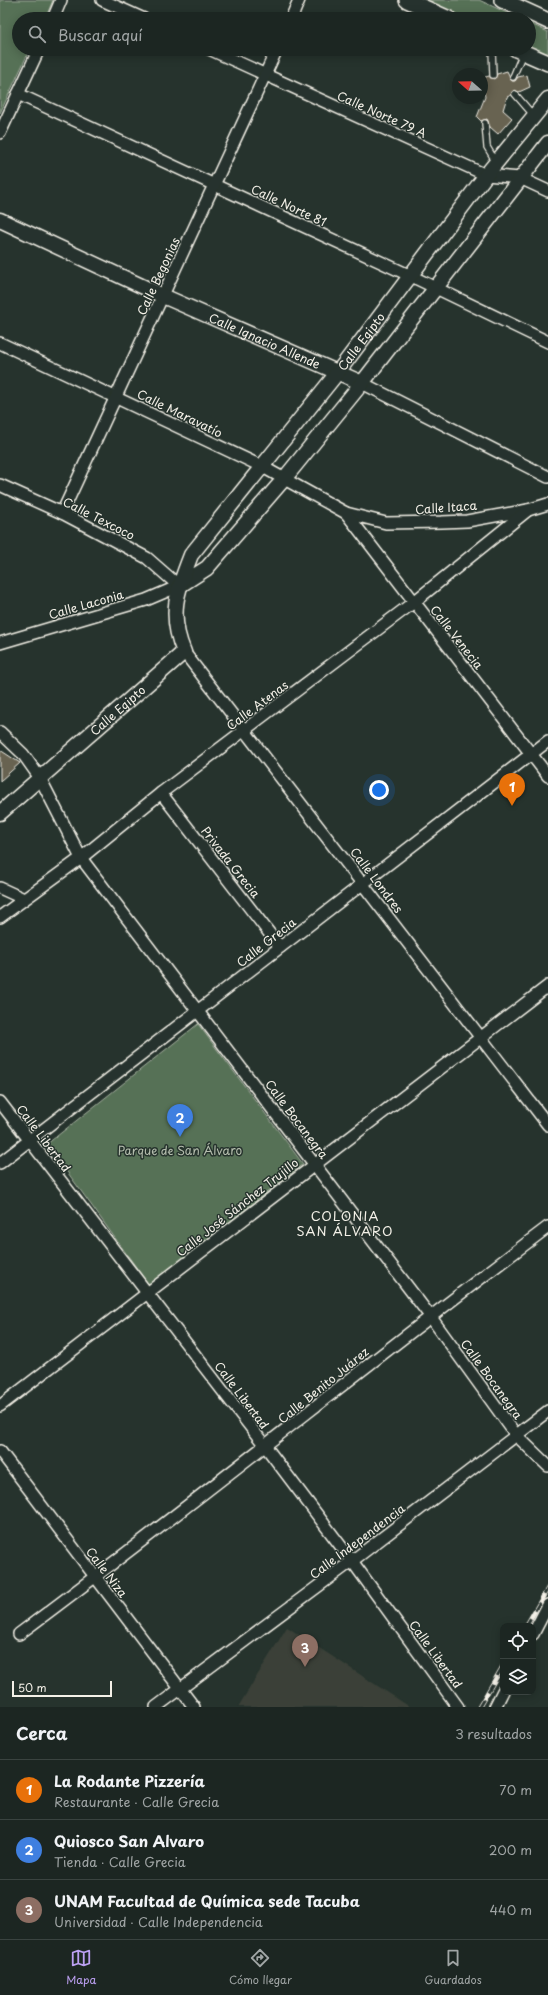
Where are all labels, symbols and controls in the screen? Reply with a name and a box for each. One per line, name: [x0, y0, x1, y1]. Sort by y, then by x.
search box: [12, 12, 536, 56]
icon: search: [26, 23, 48, 45]
text: Buscar aquí: [58, 23, 142, 46]
north arrow: [452, 68, 488, 104]
street label: Calle Norte 79 A: [334, 86, 430, 142]
street label: Calle Norte 81: [248, 180, 330, 230]
street label: Calle Begonias: [132, 234, 184, 318]
street label: Calle Ignacio Allende: [206, 308, 324, 373]
street label: Calle Egipto: [333, 308, 389, 374]
street label: Calle Maravatío: [134, 385, 226, 442]
street label: Calle Texcoco: [60, 492, 138, 544]
street label: Calle Itaca: [415, 496, 478, 518]
street label: Calle Laconia: [46, 585, 126, 623]
street label: Calle Venecia: [426, 601, 488, 673]
street label: Calle Atenas: [222, 675, 292, 734]
street label: Calle Egipto: [86, 681, 149, 740]
pin: 1: [499, 773, 525, 806]
your location: [369, 780, 389, 800]
street label: Privada Grecia: [197, 822, 265, 902]
street label: Calle Londres: [346, 843, 408, 917]
street label: Calle Grecia: [232, 913, 300, 971]
street label: Calle Bocanegra: [261, 1076, 333, 1163]
street label: Calle Libertad: [13, 1101, 75, 1175]
pin: 2: [167, 1104, 193, 1137]
park label: Parque de San Álvaro: [118, 1141, 243, 1159]
street label: Calle José Sánchez Trujillo: [172, 1153, 302, 1261]
district label: COLONIA SAN ÁLVARO: [296, 1206, 394, 1240]
street label: Calle Bocanegra: [457, 1335, 528, 1423]
street label: Calle Benito Juárez: [274, 1342, 373, 1427]
street label: Calle Libertad: [211, 1358, 273, 1432]
street label: Calle Independencia: [306, 1499, 409, 1583]
street label: Calle Niza: [82, 1543, 132, 1601]
street label: Calle Libertad: [405, 1616, 467, 1692]
map controls: [500, 1623, 536, 1695]
button: locate: [500, 1623, 536, 1659]
pin: 3: [292, 1634, 318, 1667]
button: layers: [500, 1659, 536, 1695]
scale bar: [12, 1679, 112, 1698]
text: 50 m: [18, 1679, 47, 1696]
text: Cerca: [16, 1720, 67, 1746]
text: 3 resultados: [455, 1724, 532, 1743]
text: La Rodante Pizzería: [54, 1769, 205, 1792]
text: 1: [26, 1780, 32, 1799]
text: 70 m: [499, 1780, 532, 1799]
text: Restaurante · Calle Grecia: [54, 1792, 219, 1811]
text: Quiosco San Alvaro: [54, 1829, 204, 1852]
text: 2: [24, 1840, 34, 1859]
text: 200 m: [489, 1840, 532, 1859]
text: Tienda · Calle Grecia: [54, 1852, 186, 1871]
text: UNAM Facultad de Química sede Tacuba: [54, 1889, 360, 1912]
text: 3: [25, 1900, 33, 1919]
text: 440 m: [489, 1900, 532, 1919]
text: Universidad · Calle Independencia: [54, 1912, 263, 1931]
tab: Mapa: [66, 1947, 97, 1988]
tab: Cómo llegar: [229, 1947, 292, 1988]
tab: Guardados: [424, 1947, 482, 1988]

